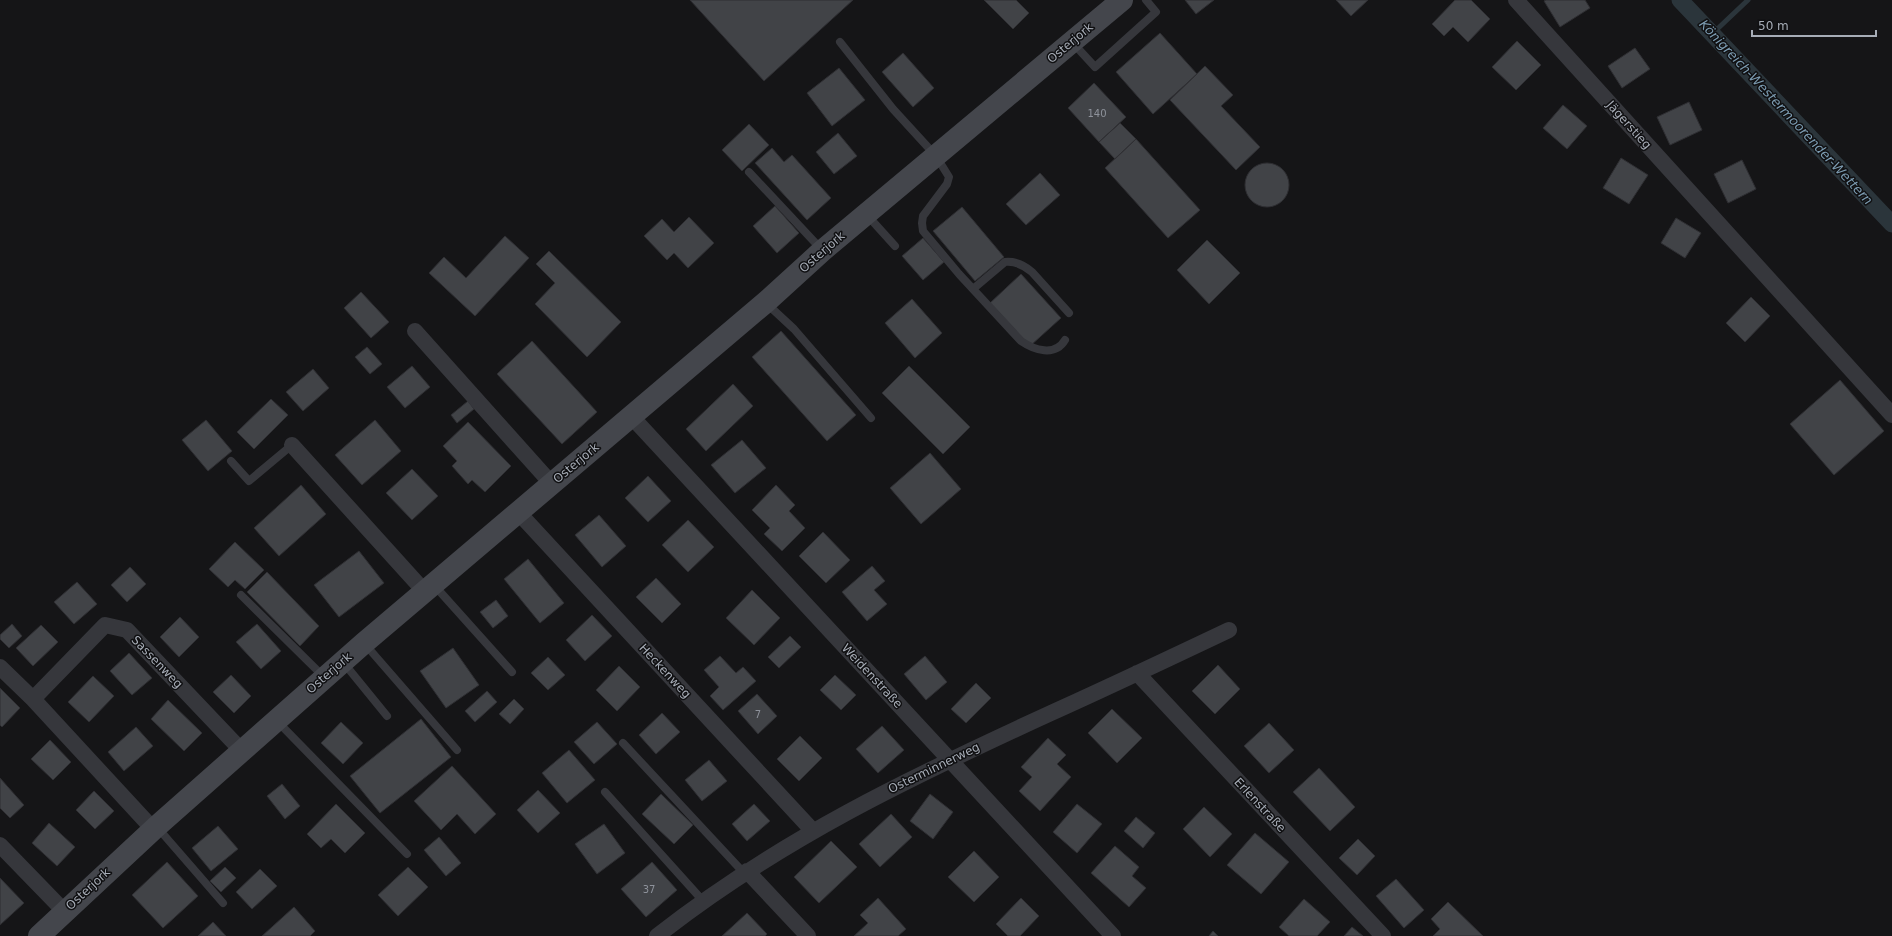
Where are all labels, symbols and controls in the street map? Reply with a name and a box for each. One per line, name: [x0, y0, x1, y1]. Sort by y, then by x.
scale bar: [1752, 12, 1876, 38]
water label: Königreich-Westermoorender-Wettern: [1696, 17, 1876, 207]
text: 50 m: [1758, 19, 1789, 33]
street label: Osterjork: [1044, 20, 1096, 66]
street label: Jägerstieg: [1603, 97, 1654, 152]
house number: 140: [1087, 108, 1107, 119]
street label: Osterjork: [797, 229, 847, 275]
street label: Osterjork: [550, 440, 602, 486]
street label: Sassenweg: [129, 633, 185, 691]
street label: Heckenweg: [636, 641, 694, 701]
street label: Weidenstraße: [839, 641, 905, 711]
street label: Osterjork: [304, 650, 354, 696]
house number: 7: [755, 709, 761, 720]
street label: Osterminnerweg: [886, 740, 982, 796]
street label: Erlenstraße: [1231, 775, 1289, 835]
street label: Osterjork: [63, 865, 113, 913]
house number: 37: [643, 884, 655, 895]

